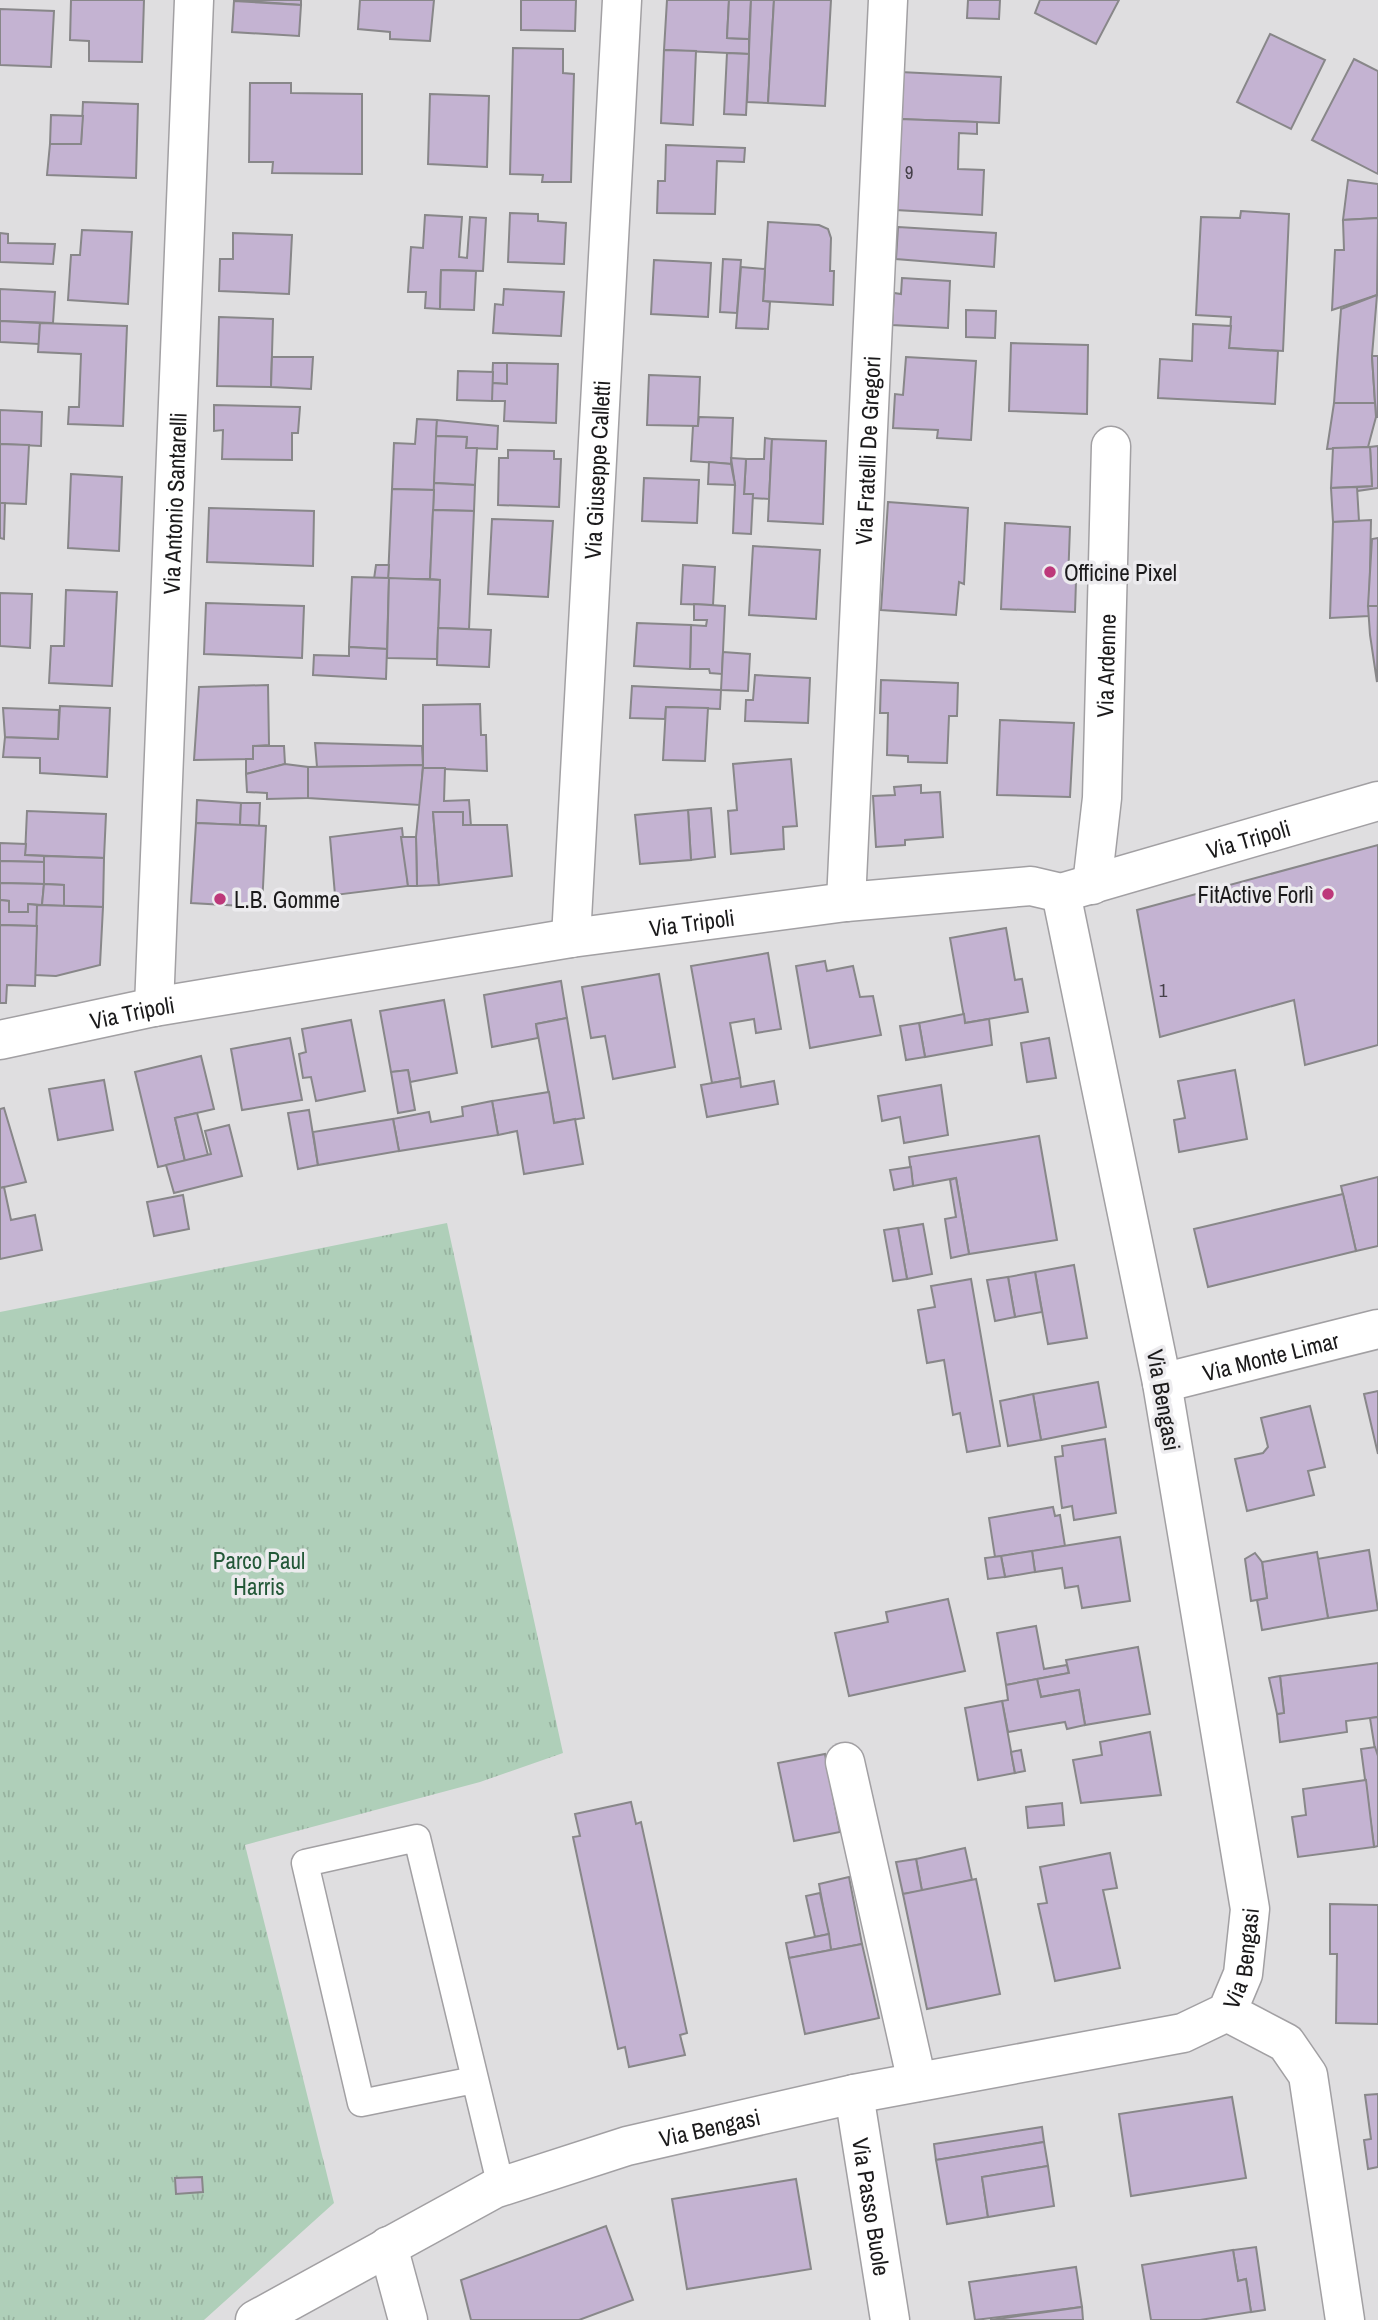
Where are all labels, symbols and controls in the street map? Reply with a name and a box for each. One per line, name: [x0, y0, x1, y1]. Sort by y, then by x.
house number: 9: [905, 159, 913, 185]
street label: Via Fratelli De Gregori: [847, 355, 887, 546]
street label: Via Giuseppe Calletti: [576, 379, 617, 560]
street label: Via Antonio Santarelli: [155, 412, 193, 595]
place label: Officine Pixel: [1064, 557, 1177, 588]
marker: Officine Pixel: [1042, 564, 1058, 580]
street label: Via Ardenne: [1089, 613, 1122, 718]
street label: Via Tripoli: [1203, 812, 1294, 865]
place label: FitActive Forlì: [1198, 879, 1314, 910]
place label: L.B. Gomme: [234, 884, 340, 915]
marker: FitActive Forlì: [1320, 886, 1336, 902]
marker: L.B. Gomme: [212, 891, 228, 907]
street label: Via Tripoli: [647, 901, 736, 943]
house number: 1: [1159, 977, 1168, 1003]
street label: Via Tripoli: [87, 988, 177, 1036]
street label: Via Monte Limar: [1199, 1324, 1343, 1388]
street label: Via Bengasi: [1140, 1347, 1188, 1453]
park label: Parco Paul Harris: [213, 1545, 305, 1602]
street label: Via Bengasi: [1215, 1906, 1266, 2013]
street label: Via Bengasi: [656, 2101, 763, 2154]
street label: Via Passo Buole: [846, 2135, 898, 2278]

